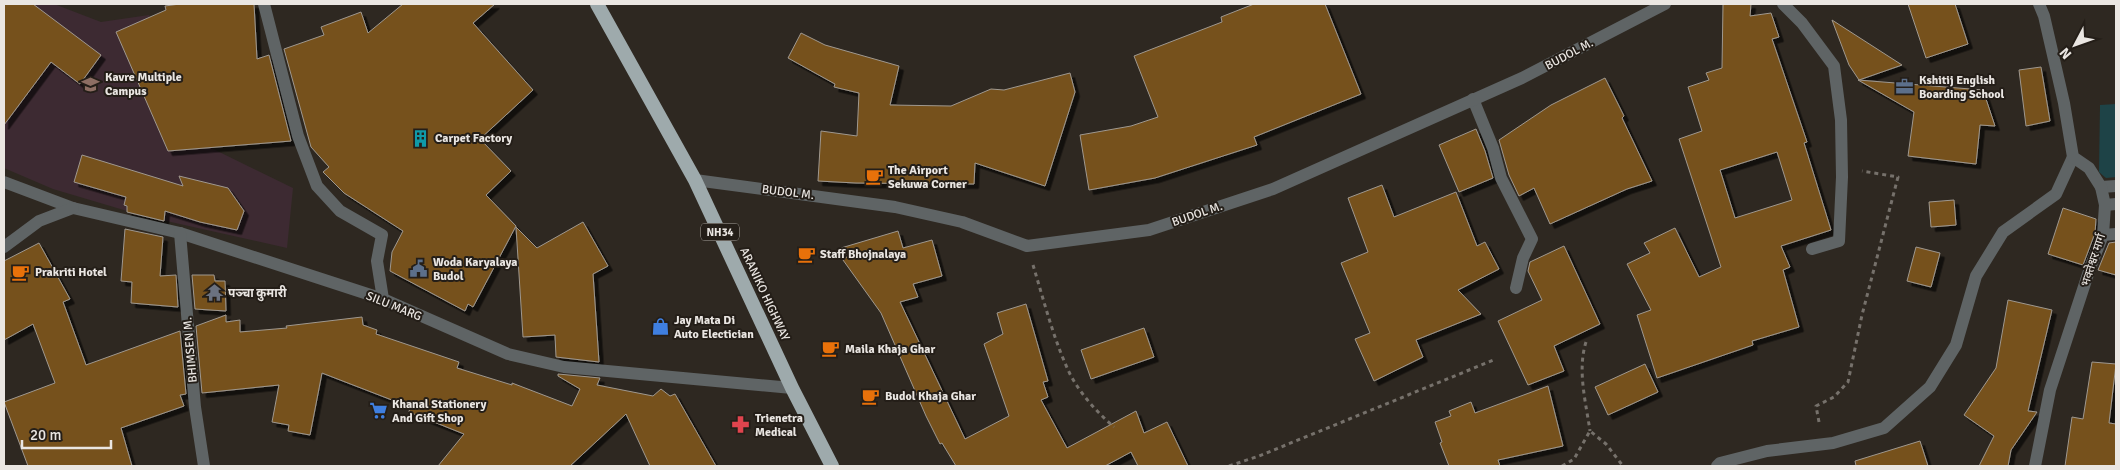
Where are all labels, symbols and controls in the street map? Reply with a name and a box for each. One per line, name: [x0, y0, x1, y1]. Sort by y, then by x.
north arrow: [2050, 20, 2100, 70]
street label: BUDOL M.: [1542, 35, 1596, 73]
text: N: [2056, 44, 2075, 62]
place label: Kavre Multiple Campus: [105, 70, 182, 99]
place label: Kshitij English Boarding School: [1919, 73, 2005, 102]
school or university icon: Kavre Multiple Campus: [81, 74, 101, 94]
office icon: Kshitij English Boarding School: [1895, 77, 1915, 97]
building icon: Carpet Factory: [411, 128, 431, 148]
place label: Carpet Factory: [435, 131, 512, 146]
place label: The Airport Sekuwa Corner: [888, 163, 967, 192]
cafe icon: The Airport Sekuwa Corner: [864, 167, 884, 187]
street label: BUDOL M.: [761, 182, 815, 203]
street label: BUDOL M.: [1170, 199, 1224, 230]
road number: NH34: [701, 223, 739, 240]
street label: भक्तेश्वर मार्ग: [2077, 231, 2109, 288]
cafe icon: Staff Bhojnalaya: [796, 244, 816, 264]
street label: ARANIKO HIGHWAY: [736, 245, 793, 343]
place label: Staff Bhojnalaya: [820, 247, 906, 262]
place label: Woda Karyalaya Budol: [433, 255, 517, 284]
public building icon: Woda Karyalaya Budol: [409, 259, 429, 279]
cafe icon: Prakriti Hotel: [11, 262, 31, 282]
place label: Prakriti Hotel: [35, 265, 107, 280]
temple icon: पञ्चा कुमारी: [204, 283, 224, 303]
place label: पञ्चा कुमारी: [228, 285, 287, 302]
street label: SILU MARG: [364, 289, 424, 324]
place label: Jay Mata Di Auto Electician: [674, 313, 754, 342]
street label: BHIMSEN M.: [180, 317, 201, 383]
shop icon: Jay Mata Di Auto Electician: [650, 317, 670, 337]
cafe icon: Maila Khaja Ghar: [821, 339, 841, 359]
place label: Maila Khaja Ghar: [845, 342, 936, 357]
cafe icon: Budol Khaja Ghar: [861, 386, 881, 406]
place label: Budol Khaja Ghar: [885, 389, 976, 404]
place label: Khanal Stationery And Gift Shop: [392, 397, 487, 426]
supermarket icon: Khanal Stationery And Gift Shop: [368, 401, 388, 421]
place label: Trienetra Medical: [755, 411, 803, 440]
pharmacy icon: Trienetra Medical: [731, 415, 751, 435]
scale bar: [22, 418, 111, 450]
text: 20 m: [30, 426, 61, 444]

